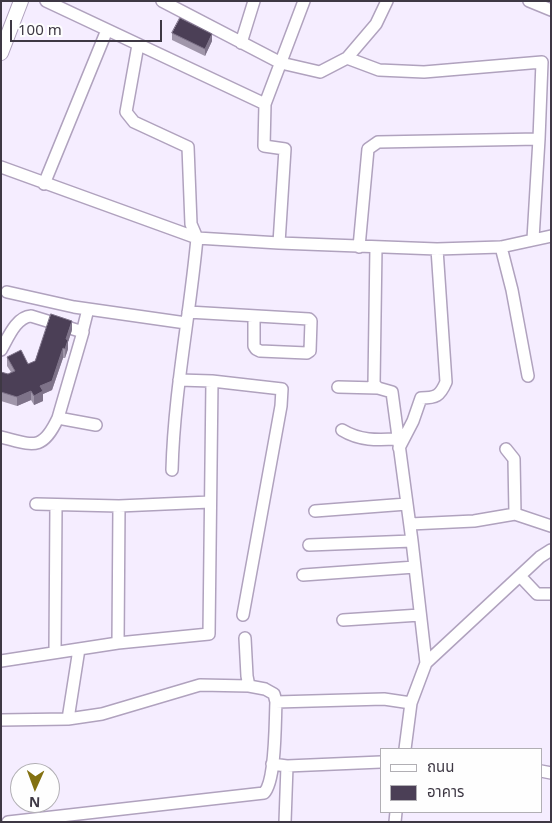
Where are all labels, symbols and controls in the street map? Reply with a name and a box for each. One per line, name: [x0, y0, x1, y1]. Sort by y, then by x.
scale bar: [12, 10, 165, 42]
text: 100 m: [18, 19, 62, 39]
legend: [380, 748, 542, 813]
text: ถนน: [427, 756, 454, 776]
north arrow: [10, 763, 60, 813]
text: อาคาร: [427, 781, 464, 801]
text: N: [28, 793, 41, 812]

